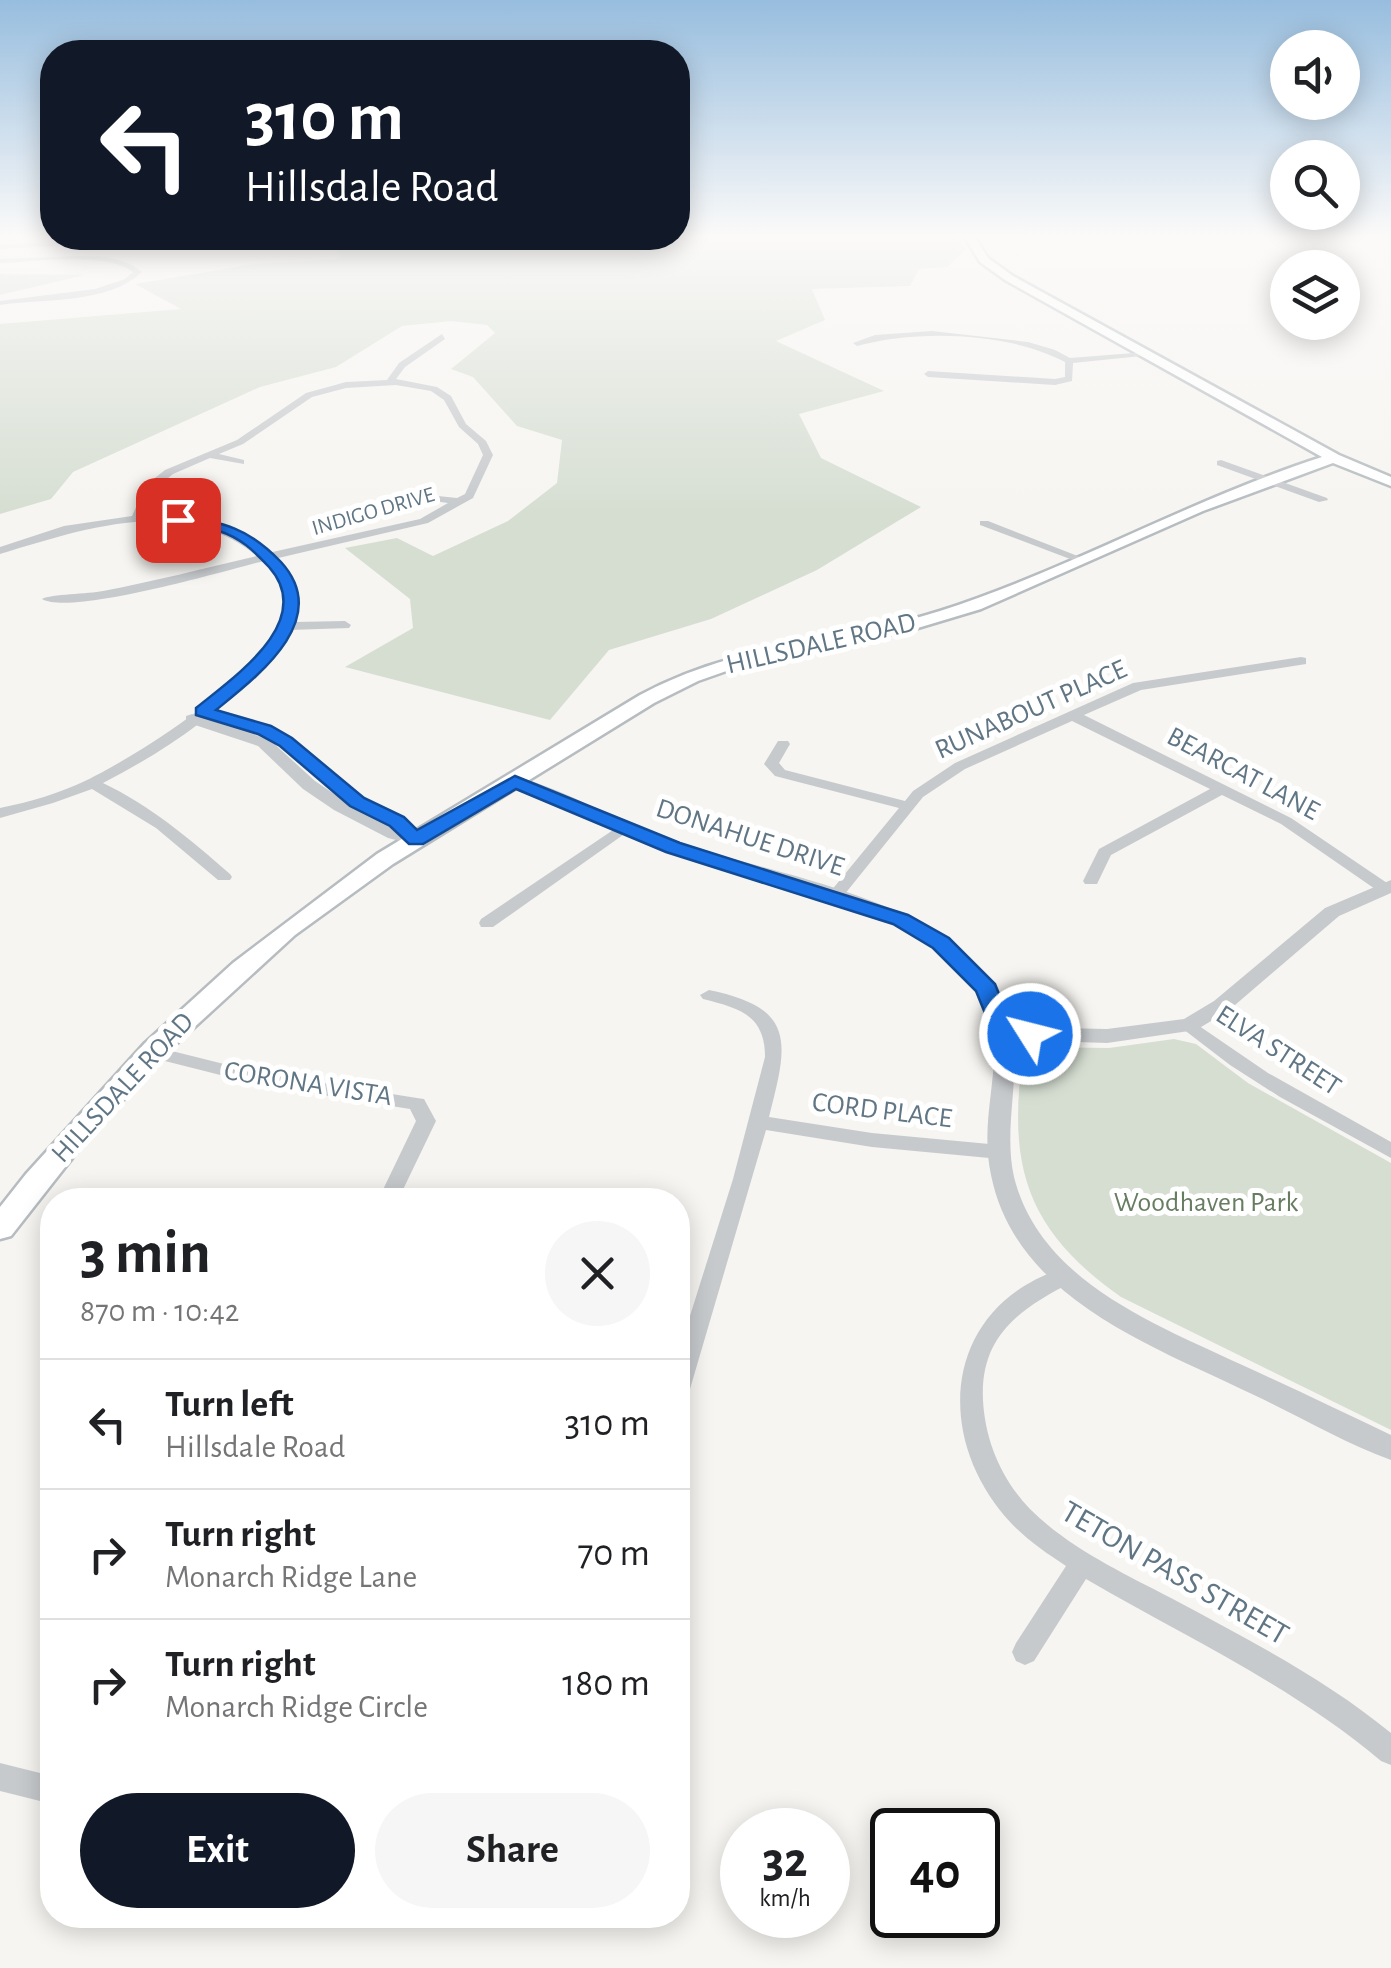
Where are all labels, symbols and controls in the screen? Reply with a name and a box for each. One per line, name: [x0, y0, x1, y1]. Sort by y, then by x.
map controls: [1270, 30, 1360, 340]
button: sound: [1270, 30, 1360, 120]
icon: left: [80, 80, 210, 210]
text: 310 m: [245, 83, 404, 153]
button: search: [1270, 140, 1360, 230]
text: Hillsdale Road: [245, 165, 498, 210]
button: layers: [1270, 250, 1360, 340]
pin: [136, 478, 221, 563]
street label: INDIGO DRIVE: [309, 483, 437, 539]
icon: arrive: [151, 493, 206, 548]
street label: HILLSDALE ROAD: [723, 609, 919, 679]
street label: RUNABOUT PLACE: [931, 655, 1131, 765]
street label: BEARCAT LANE: [1162, 722, 1324, 826]
street label: DONAHUE DRIVE: [653, 794, 847, 882]
position arrow: [978, 982, 1082, 1086]
street label: ELVA STREET: [1211, 1000, 1346, 1102]
street label: HILLSDALE ROAD: [47, 1008, 199, 1168]
street label: CORONA VISTA: [222, 1057, 394, 1111]
street label: CORD PLACE: [811, 1089, 953, 1133]
park label: Woodhaven Park: [1114, 1189, 1299, 1217]
button: close: [545, 1221, 650, 1326]
text: 3 min: [80, 1224, 211, 1284]
text: 870 m · 10:42: [80, 1295, 239, 1327]
text: Turn left: [165, 1386, 293, 1424]
icon: left: [80, 1397, 135, 1452]
text: 310 m: [565, 1405, 650, 1443]
text: Hillsdale Road: [165, 1431, 345, 1463]
street label: TETON PASS STREET: [1056, 1495, 1294, 1651]
text: Turn right: [165, 1516, 315, 1554]
icon: right: [80, 1527, 135, 1582]
text: 70 m: [577, 1535, 650, 1573]
text: Monarch Ridge Lane: [165, 1561, 417, 1593]
text: Turn right: [165, 1646, 315, 1684]
icon: right: [80, 1657, 135, 1712]
text: 180 m: [562, 1665, 650, 1703]
text: Monarch Ridge Circle: [165, 1691, 428, 1723]
button: Exit: [80, 1793, 355, 1908]
button: Share: [375, 1793, 650, 1908]
speed limit sign: 40: [870, 1808, 1000, 1938]
text: 32: [762, 1836, 808, 1886]
text: km/h: [759, 1886, 811, 1911]

